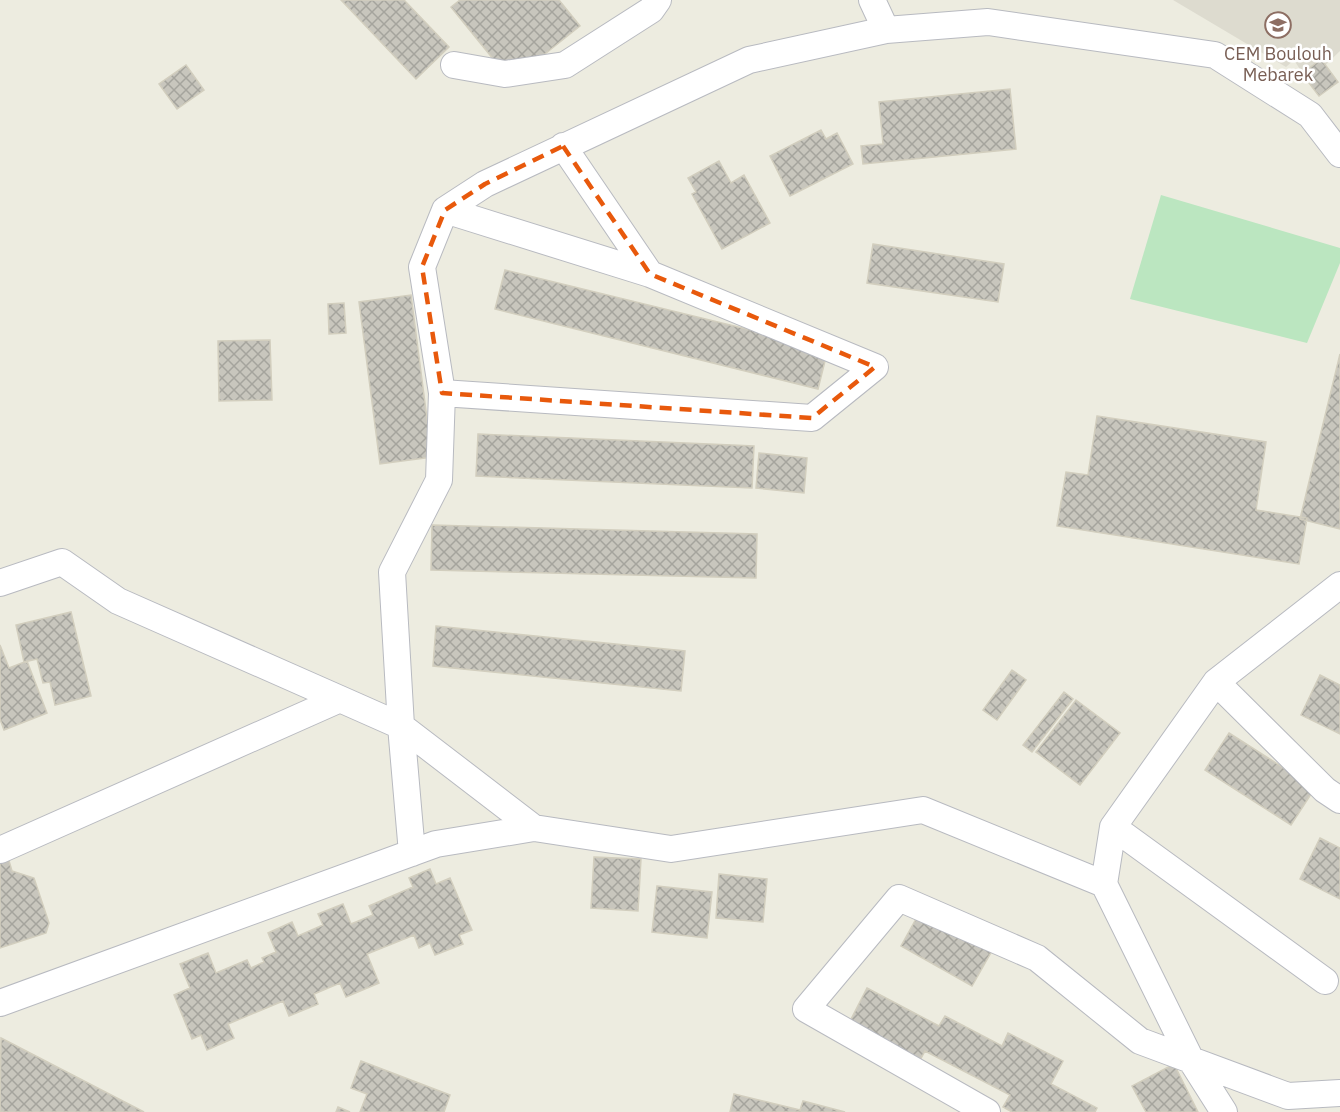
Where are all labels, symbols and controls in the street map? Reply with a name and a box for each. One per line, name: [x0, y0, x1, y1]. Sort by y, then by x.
school or university icon: CEM Boulouh Mebarek: [1263, 10, 1293, 40]
place label: CEM Boulouh Mebarek: [1224, 42, 1332, 86]

